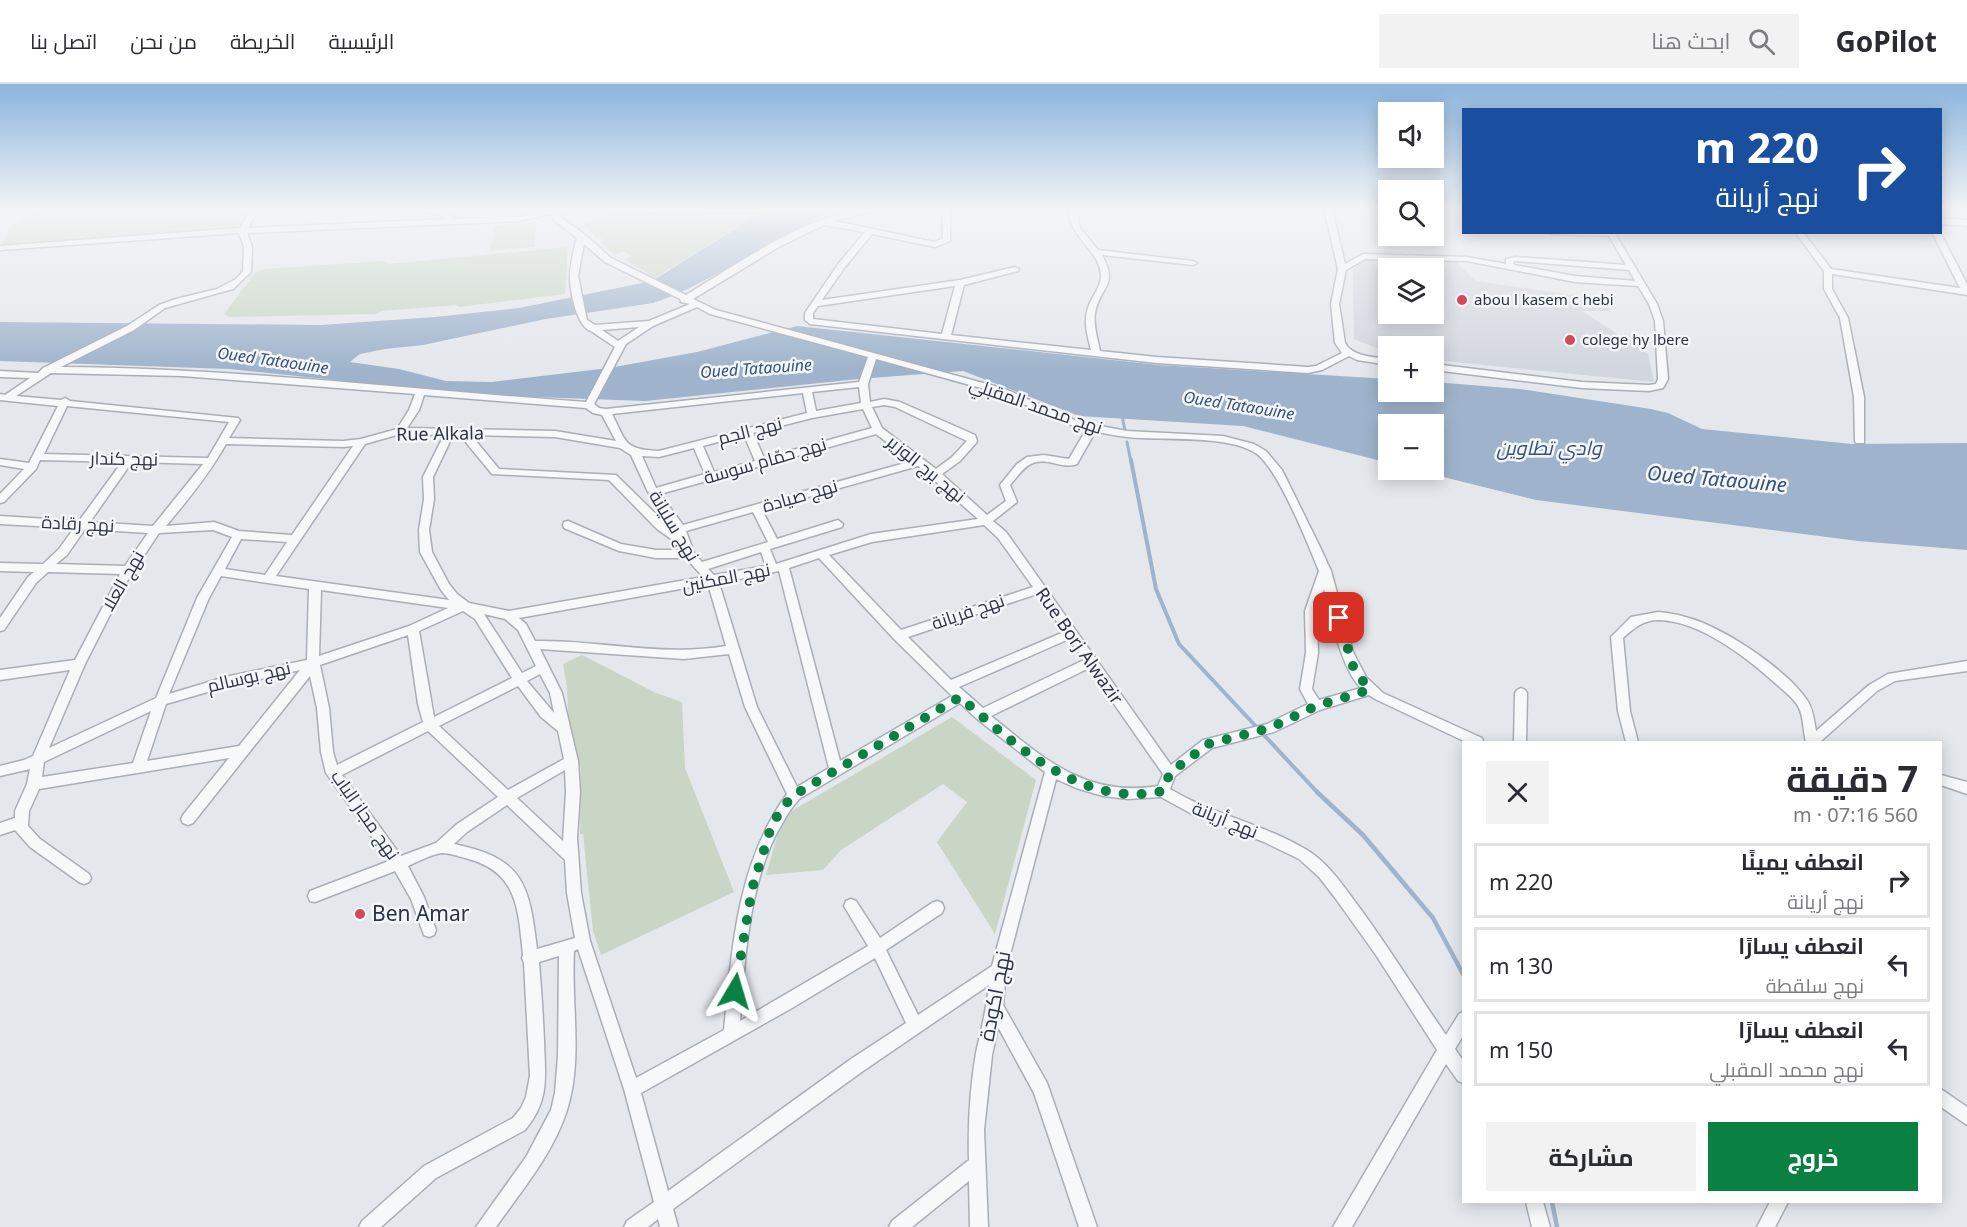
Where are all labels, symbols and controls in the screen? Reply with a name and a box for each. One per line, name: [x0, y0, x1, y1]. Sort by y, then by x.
search box: [1379, 14, 1799, 68]
text: GoPilot: [1835, 22, 1937, 60]
text: ابحث هنا: [1651, 25, 1730, 55]
icon: search: [1745, 25, 1778, 58]
text: اتصل بنا: [30, 27, 97, 55]
text: من نحن: [130, 27, 197, 55]
text: الخريطة: [230, 27, 295, 55]
text: الرئيسية: [328, 27, 394, 55]
map controls: [1378, 102, 1444, 480]
button: sound: [1378, 102, 1444, 168]
text: 220 m: [1695, 118, 1819, 175]
icon: right: [1840, 132, 1918, 210]
text: نهج أريانة: [1715, 178, 1819, 215]
button: search: [1378, 180, 1444, 246]
button: layers: [1378, 258, 1444, 324]
place label: abou l kasem c hebi: [1474, 289, 1614, 309]
marker: abou l kasem c hebi: [1455, 293, 1469, 307]
place label: colege hy lbere: [1582, 329, 1689, 349]
marker: colege hy lbere: [1563, 333, 1577, 347]
button: +: [1378, 336, 1444, 402]
water label: Oued Tataouine: [216, 341, 330, 379]
water label: Oued Tataouine: [699, 353, 813, 383]
street label: نهج محمد المقبلي: [966, 371, 1106, 442]
water label: Oued Tataouine: [1182, 385, 1296, 425]
street label: نهج الجم: [715, 411, 785, 451]
button: −: [1378, 414, 1444, 480]
street label: Rue Alkala: [396, 420, 484, 446]
street label: نهج برج الوزير: [881, 429, 971, 508]
street label: نهج حمّام سوسة: [701, 431, 829, 490]
water label: وادي تطاوين: [1496, 434, 1603, 464]
street label: نهج كندار: [89, 445, 158, 472]
water label: Oued Tataouine: [1646, 459, 1788, 498]
street label: نهج صيادة: [759, 473, 840, 518]
street label: نهج سليانة: [643, 485, 705, 566]
street label: نهج رقادة: [41, 509, 115, 538]
street label: نهج العلا: [95, 546, 150, 616]
street label: نهج المكنين: [680, 557, 772, 598]
street label: Rue Borj Alwazir: [1031, 582, 1129, 709]
street label: نهج فريانة: [928, 587, 1008, 636]
pin: [1313, 592, 1364, 643]
icon: arrive: [1322, 601, 1355, 634]
street label: نهج بوسالم: [205, 655, 293, 698]
text: 7 دقيقة: [1786, 754, 1918, 803]
button: close: [1486, 761, 1549, 824]
street label: نهج مجاز الباب: [325, 765, 406, 865]
street label: نهج أريانة: [1189, 795, 1262, 844]
text: 560 m · 07:16: [1793, 801, 1918, 828]
text: انعطف يمينًا: [1741, 846, 1864, 876]
icon: right: [1882, 864, 1915, 897]
text: 220 m: [1489, 866, 1553, 896]
text: نهج أريانة: [1787, 888, 1864, 915]
place label: Ben Amar: [372, 899, 470, 927]
marker: Ben Amar: [353, 907, 367, 921]
text: انعطف يسارًا: [1738, 930, 1864, 960]
street label: نهج اكودة: [972, 948, 1017, 1044]
icon: left: [1882, 948, 1915, 981]
text: 130 m: [1489, 950, 1553, 980]
position arrow: [703, 959, 767, 1023]
text: نهج سلقطة: [1766, 972, 1864, 999]
text: انعطف يسارًا: [1738, 1014, 1864, 1044]
icon: left: [1882, 1032, 1915, 1065]
text: 150 m: [1489, 1034, 1553, 1064]
text: نهج محمد المقبلي: [1709, 1056, 1864, 1083]
button: مشاركة: [1486, 1122, 1696, 1191]
button: خروج: [1708, 1122, 1918, 1191]

